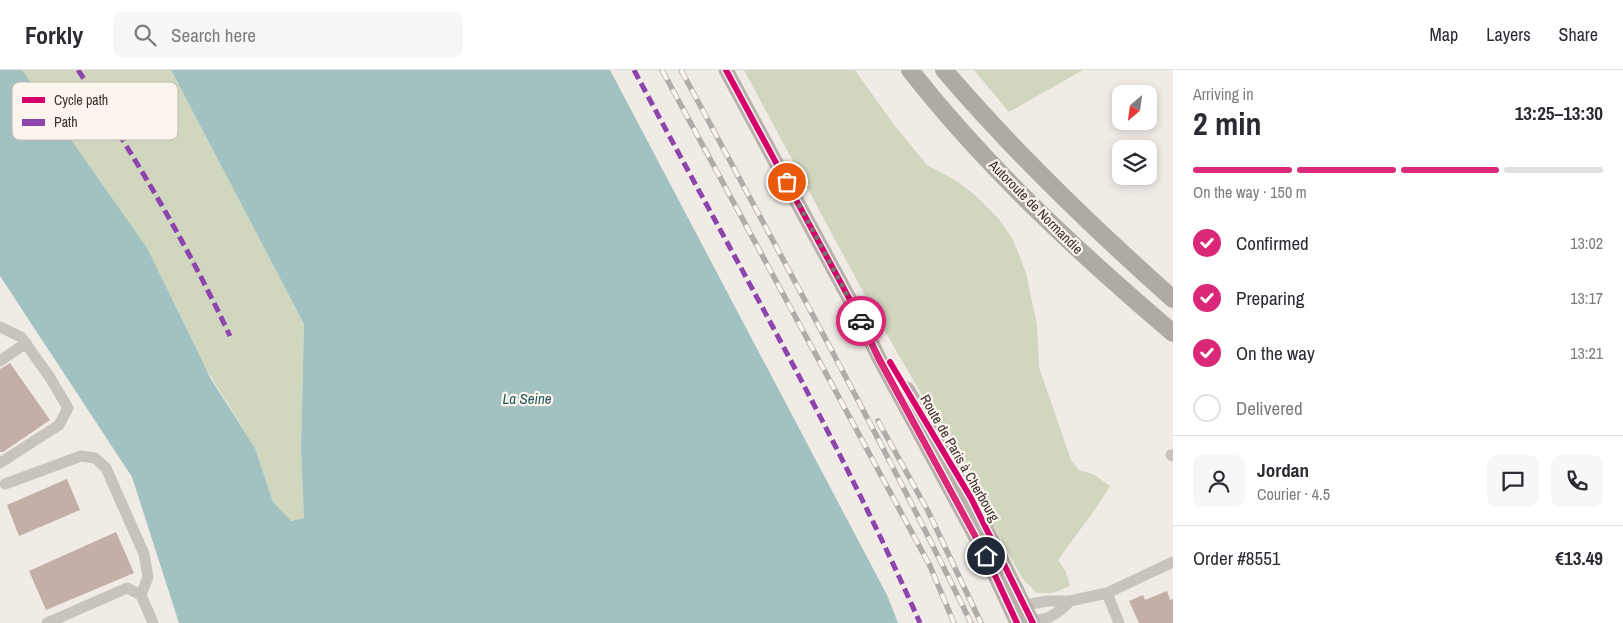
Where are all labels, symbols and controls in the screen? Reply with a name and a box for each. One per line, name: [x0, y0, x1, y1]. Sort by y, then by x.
search box: [113, 12, 463, 57]
text: Forkly: [25, 19, 83, 51]
icon: search: [131, 21, 159, 49]
text: Search here: [171, 22, 256, 48]
text: Map: [1430, 22, 1458, 47]
text: Layers: [1486, 22, 1531, 47]
text: Share: [1559, 22, 1598, 47]
legend: [12, 82, 178, 140]
text: Arriving in: [1193, 83, 1254, 105]
north arrow: [1112, 85, 1158, 130]
map controls: [1112, 85, 1157, 185]
text: Cycle path: [54, 91, 108, 109]
text: 13:25–13:30: [1515, 100, 1603, 126]
text: 2 min: [1193, 102, 1262, 145]
text: Path: [54, 113, 78, 131]
button: layers: [1112, 140, 1157, 185]
street label: Autoroute de Normandie: [984, 155, 1087, 258]
pin: [766, 161, 808, 203]
icon: bag: [773, 168, 801, 196]
text: On the way · 150 m: [1193, 181, 1307, 203]
icon: check: [1193, 229, 1221, 257]
text: Confirmed: [1236, 230, 1309, 256]
text: 13:02: [1570, 232, 1603, 254]
icon: check: [1193, 284, 1221, 312]
text: Preparing: [1236, 285, 1304, 311]
text: 13:17: [1570, 287, 1603, 309]
courier: [836, 296, 886, 346]
icon: car: [847, 307, 875, 335]
icon: check: [1193, 339, 1221, 367]
text: On the way: [1236, 340, 1315, 366]
text: 13:21: [1570, 342, 1603, 364]
water label: La Seine: [502, 388, 552, 409]
street label: Route de Paris à Cherbourg: [916, 391, 1004, 525]
text: Delivered: [1236, 395, 1303, 421]
button: person: [1193, 455, 1245, 507]
button: chat: [1487, 455, 1539, 507]
button: phone: [1551, 455, 1603, 507]
text: Jordan: [1257, 457, 1309, 483]
text: Courier · 4.5: [1257, 483, 1330, 505]
pin: [965, 535, 1007, 577]
icon: home: [972, 542, 1000, 570]
text: Order #8551: [1193, 545, 1280, 571]
text: €13.49: [1555, 545, 1603, 571]

